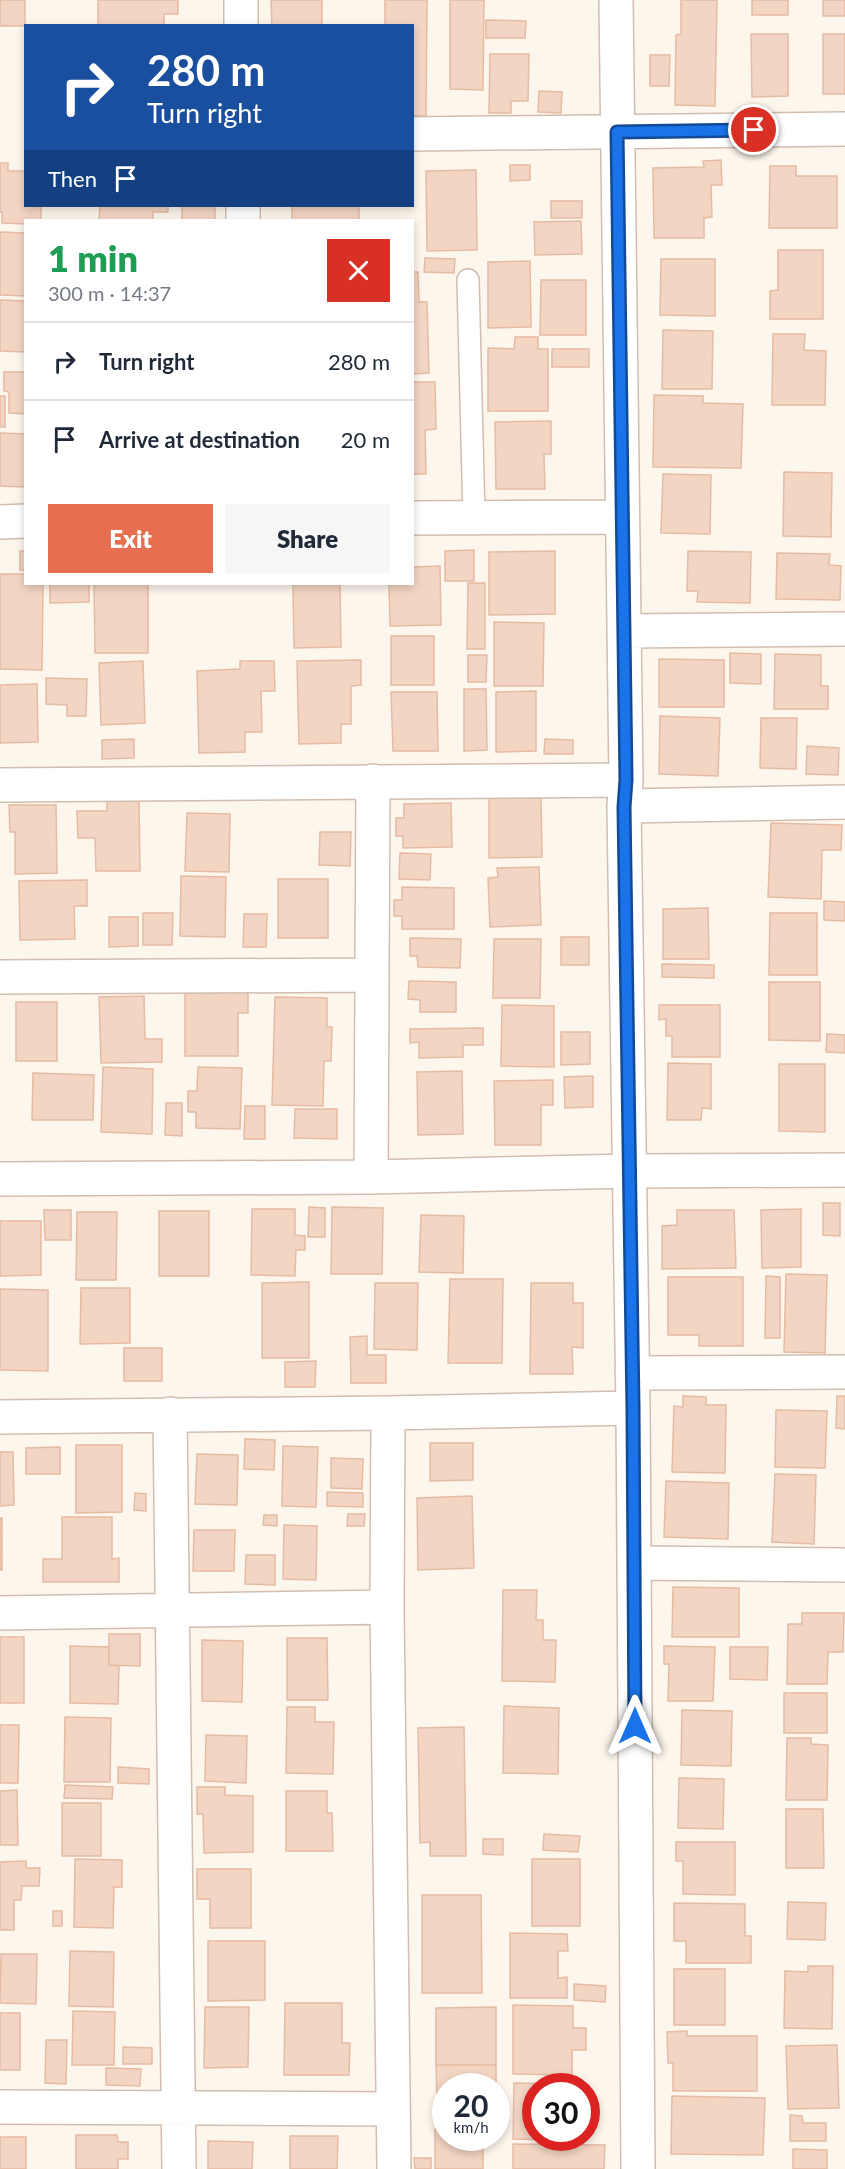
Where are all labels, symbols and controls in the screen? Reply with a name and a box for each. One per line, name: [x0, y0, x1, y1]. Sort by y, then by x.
text: 280 m: [147, 45, 265, 95]
icon: right: [48, 48, 126, 126]
text: Turn right: [147, 96, 262, 129]
pin: [728, 104, 779, 155]
icon: arrive: [737, 113, 770, 146]
icon: arrive: [109, 162, 142, 195]
text: Then: [48, 165, 97, 192]
text: 1 min: [48, 236, 138, 280]
button: close: [327, 239, 390, 302]
text: 300 m · 14:37: [48, 281, 171, 305]
icon: right: [48, 345, 81, 378]
text: Turn right: [99, 348, 194, 375]
text: 280 m: [328, 348, 390, 375]
icon: arrive: [48, 423, 81, 456]
text: Arrive at destination: [99, 426, 300, 453]
text: 20 m: [341, 426, 390, 453]
button: Exit: [48, 504, 213, 573]
button: Share: [225, 504, 390, 573]
position arrow: [603, 1694, 667, 1758]
speed limit sign: 30: [522, 2073, 600, 2151]
text: 20: [454, 2087, 488, 2123]
text: km/h: [453, 2118, 489, 2136]

